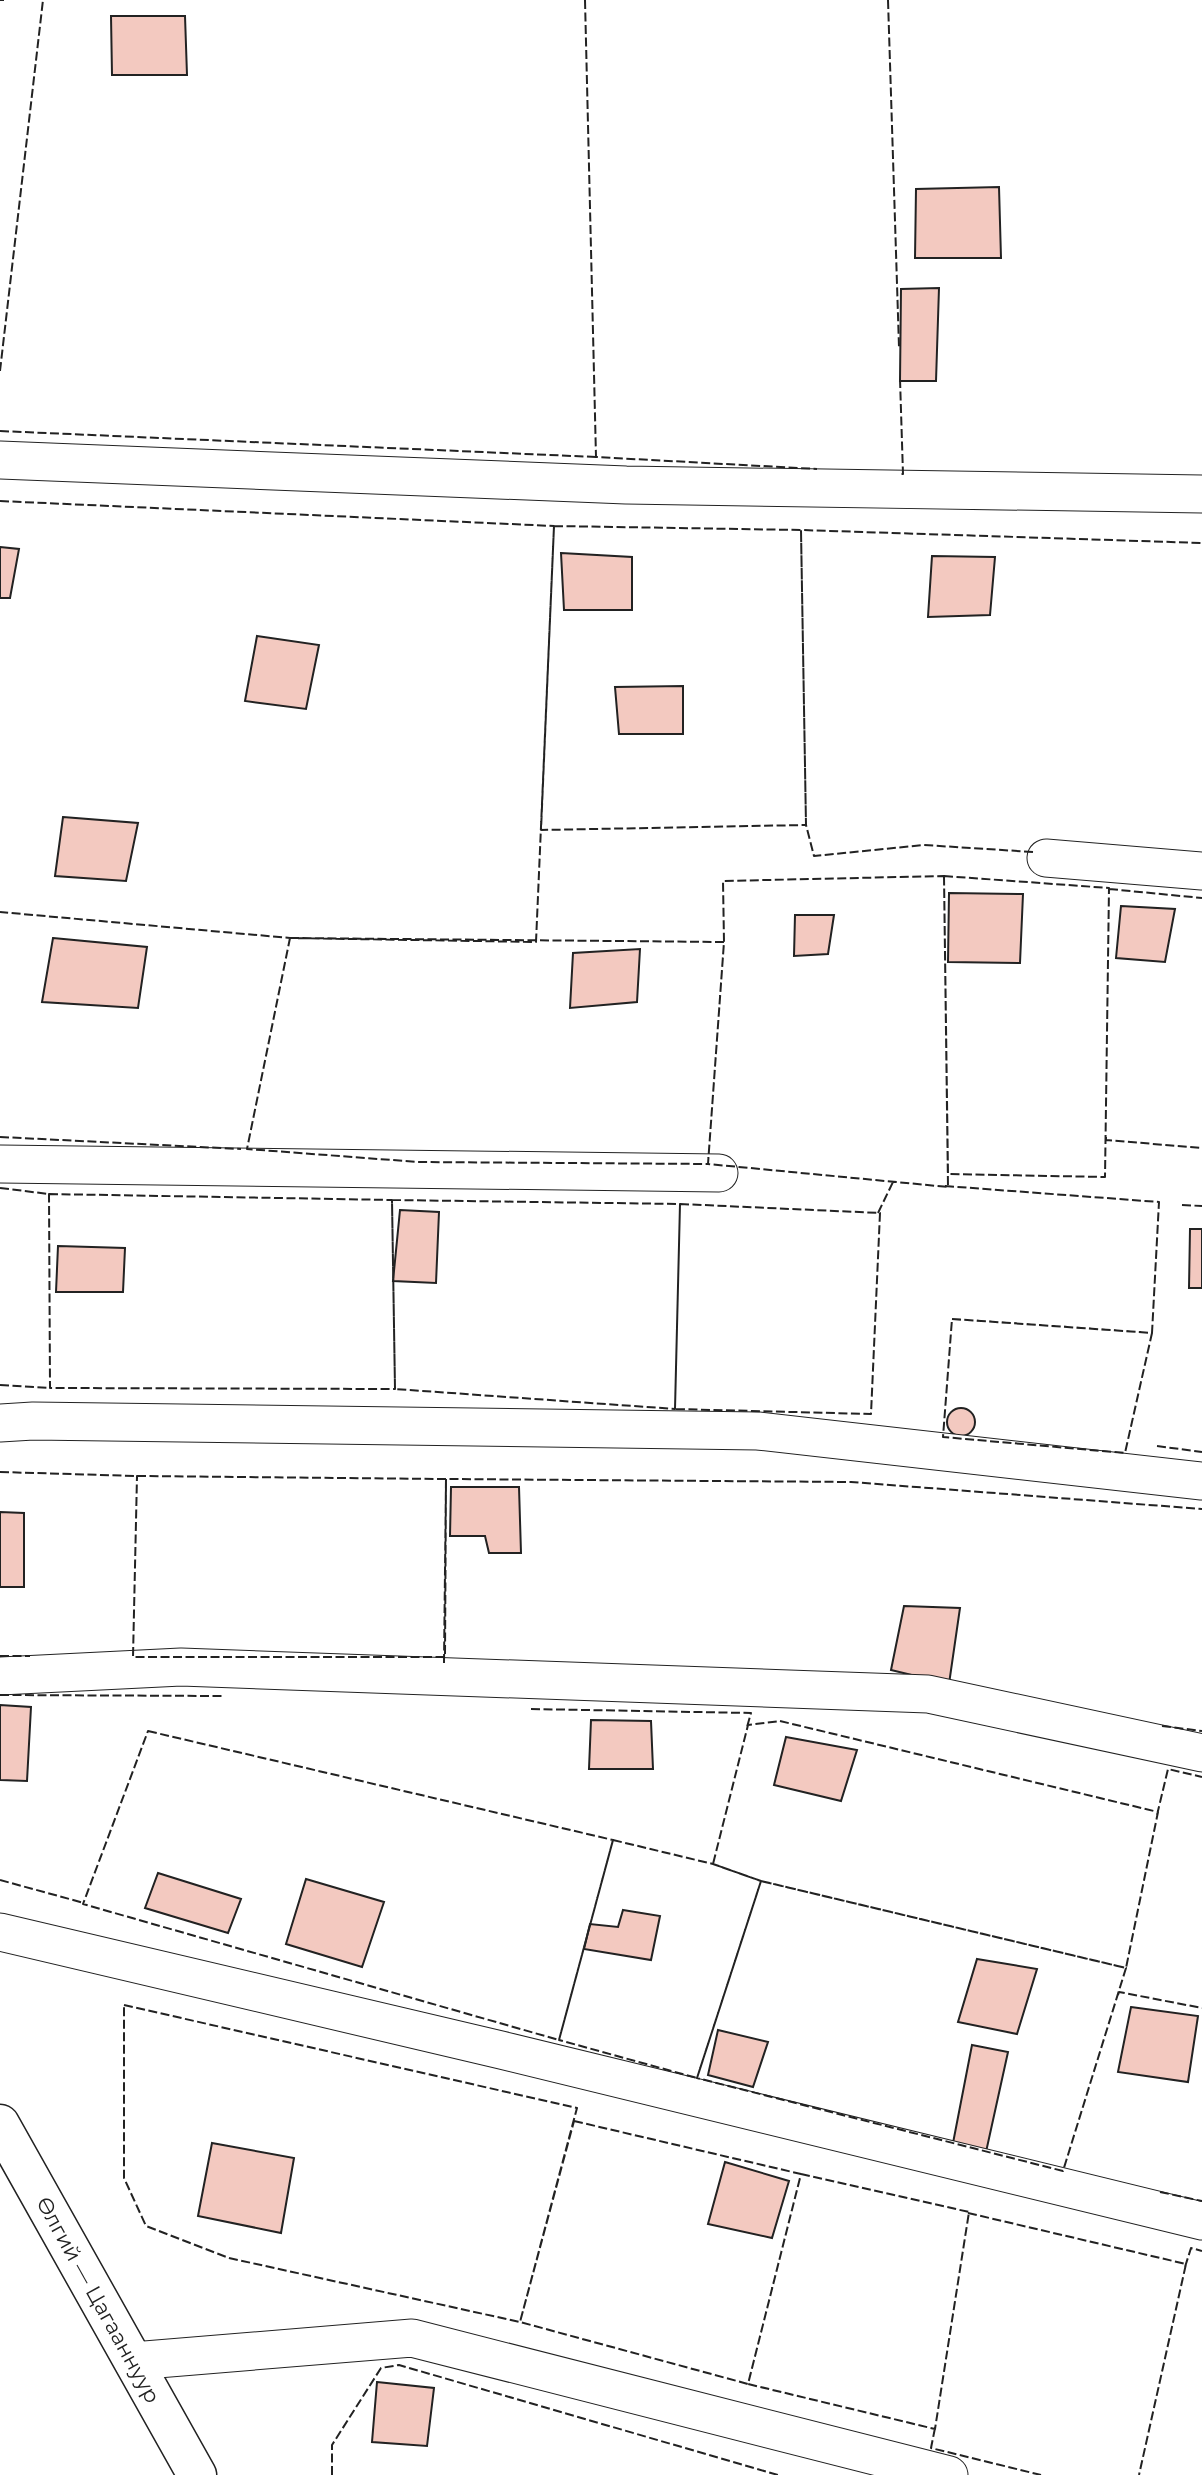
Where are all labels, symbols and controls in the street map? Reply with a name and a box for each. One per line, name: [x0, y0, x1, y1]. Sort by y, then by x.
street label: Өлгий — Цагааннуур: [31, 2192, 166, 2407]

